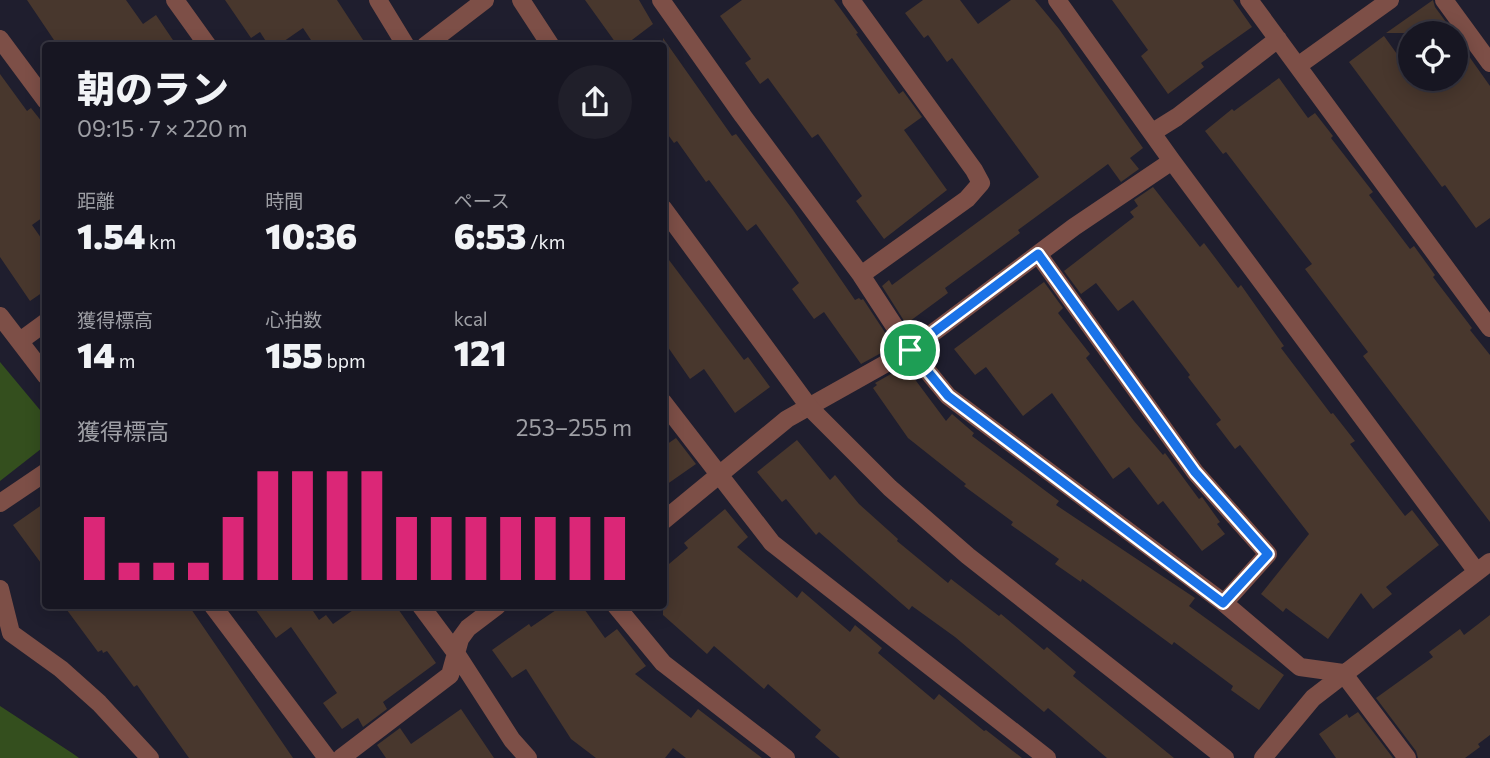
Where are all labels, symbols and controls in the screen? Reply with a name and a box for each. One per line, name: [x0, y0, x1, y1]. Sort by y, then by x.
map controls: [1398, 21, 1468, 91]
button: locate: [1398, 21, 1468, 91]
text: 朝のラン: [77, 64, 229, 111]
button: share: [558, 65, 632, 139]
text: 09:15 · 7 × 220 m: [77, 114, 248, 142]
text: 距離: [77, 189, 115, 212]
text: 時間: [265, 189, 303, 212]
text: ペース: [454, 189, 510, 212]
text: 1.54: [77, 213, 145, 256]
text: 10:36: [265, 213, 357, 256]
text: 6:53: [454, 213, 526, 256]
text: km: [145, 230, 176, 253]
text: /km: [526, 230, 565, 253]
text: kcal: [454, 307, 488, 330]
text: 獲得標高: [77, 308, 153, 331]
text: 心拍数: [265, 308, 322, 331]
pin: [880, 320, 940, 380]
text: 121: [454, 330, 507, 373]
icon: arrive: [891, 331, 929, 369]
text: 14: [77, 332, 115, 375]
text: 155: [265, 332, 323, 375]
text: m: [115, 349, 135, 372]
text: bpm: [323, 349, 366, 372]
text: 253–255 m: [516, 413, 632, 441]
text: 獲得標高: [77, 417, 169, 445]

